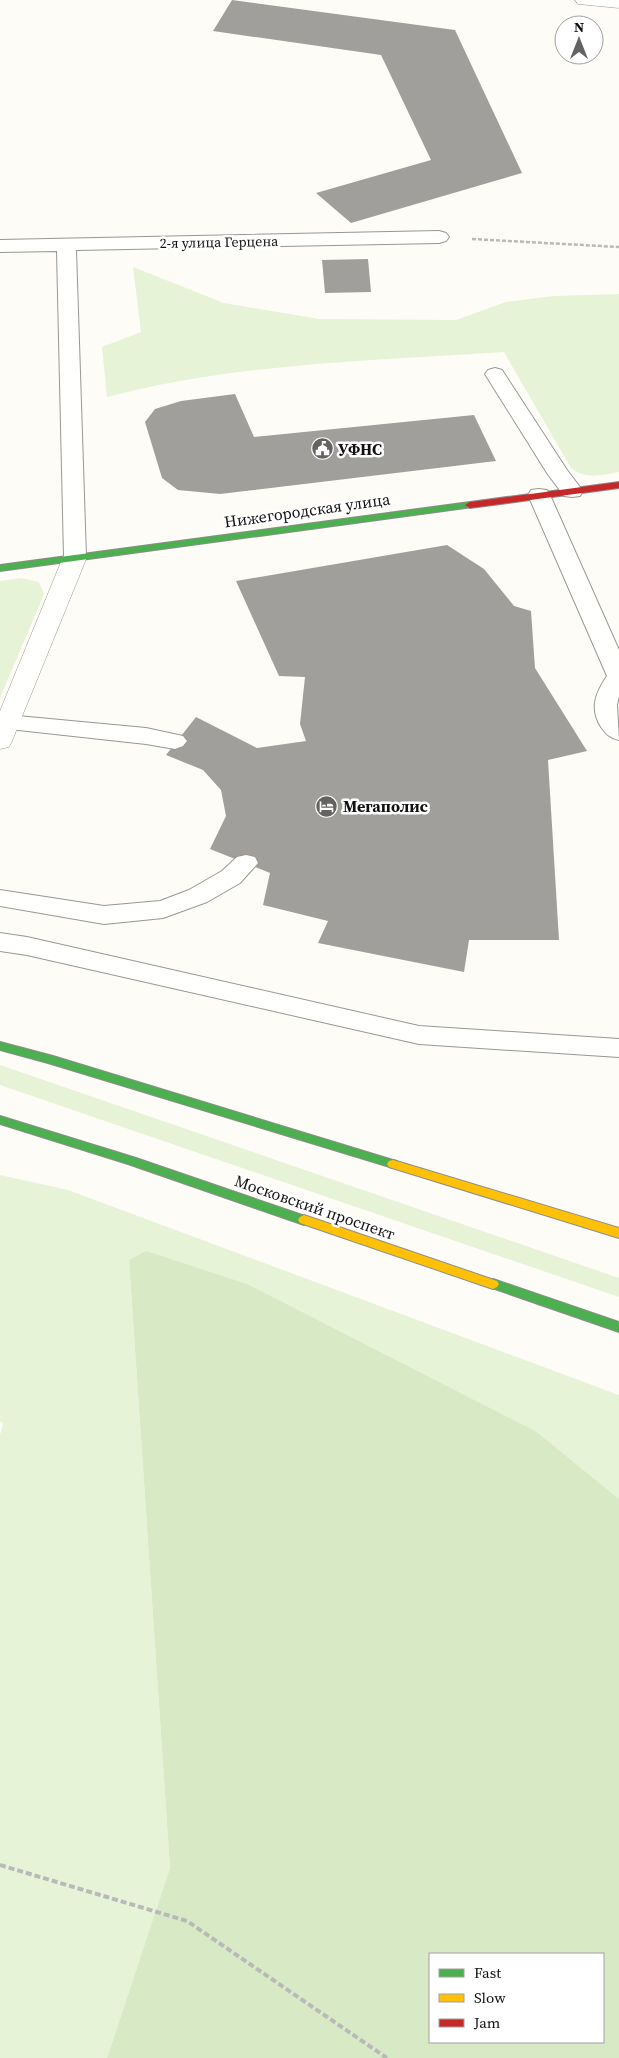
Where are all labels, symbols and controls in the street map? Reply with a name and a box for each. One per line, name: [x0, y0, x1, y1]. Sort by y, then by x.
north arrow: [554, 15, 604, 65]
text: N: [574, 17, 584, 37]
street label: 2-я улица Герцена: [160, 231, 279, 253]
public building icon: УФНС: [310, 437, 334, 461]
place label: УФНС: [338, 438, 382, 460]
street label: Нижегородская улица: [223, 487, 392, 533]
hotel icon: Мегаполис: [315, 794, 339, 818]
place label: Мегаполис: [343, 795, 428, 817]
street label: Московский проспект: [232, 1169, 399, 1245]
legend: [429, 1953, 604, 2043]
text: Fast: [474, 1962, 501, 1983]
text: Slow: [474, 1987, 506, 2008]
text: Jam: [473, 2012, 501, 2033]

